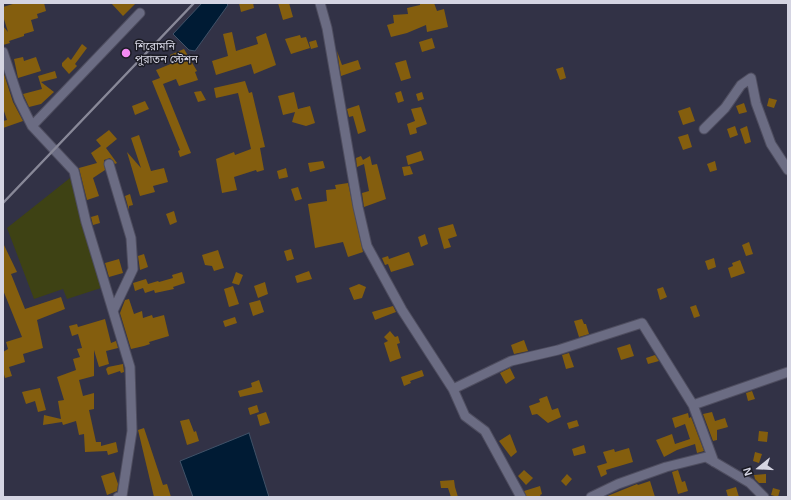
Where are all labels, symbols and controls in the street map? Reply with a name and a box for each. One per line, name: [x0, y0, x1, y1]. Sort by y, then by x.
place label: শিরোমনি পুরাতন স্টেশন: [135, 40, 198, 66]
marker: শিরোমনি পুরাতন স্টেশন: [120, 47, 132, 59]
north arrow: [739, 448, 779, 488]
text: N: [741, 466, 755, 477]

